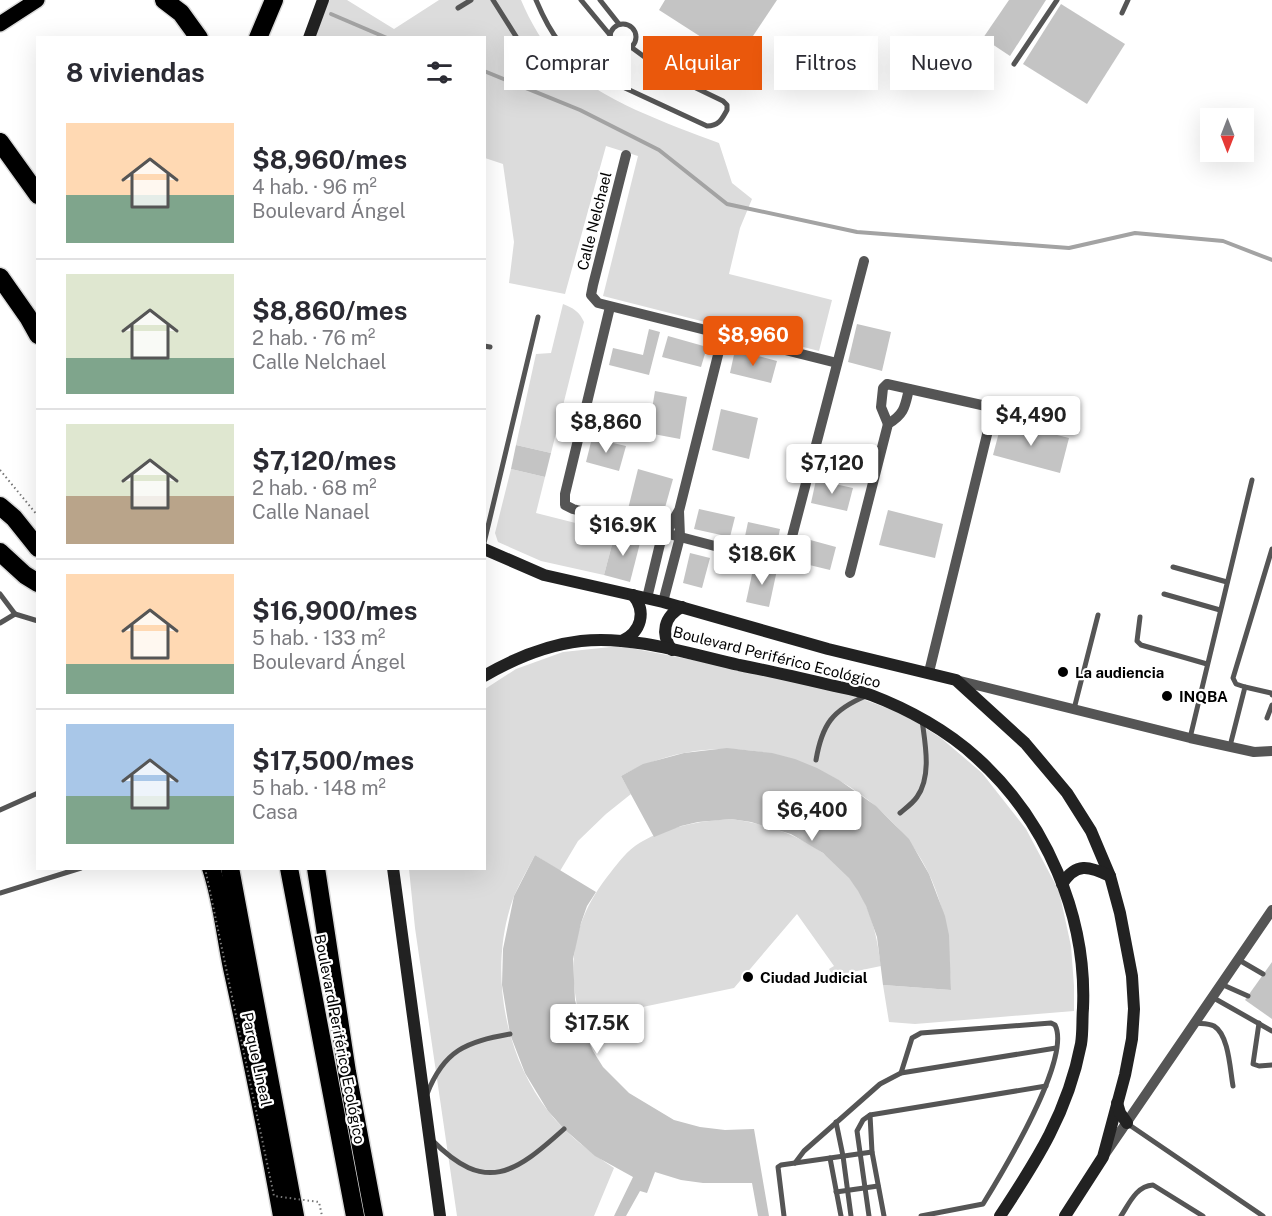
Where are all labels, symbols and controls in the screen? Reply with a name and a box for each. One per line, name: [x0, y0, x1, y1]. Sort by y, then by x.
chip: Comprar: [504, 36, 631, 90]
chip: Alquilar: [643, 36, 762, 90]
chip: Filtros: [774, 36, 878, 90]
chip: Nuevo: [890, 36, 994, 90]
icon: filters: [423, 56, 456, 89]
text: 8 viviendas: [66, 57, 205, 88]
north arrow: [1200, 108, 1254, 162]
map controls: [1200, 108, 1254, 162]
text: $8,960/mes: [252, 144, 407, 175]
icon: home: [114, 147, 186, 219]
street label: Calle Nelchael: [574, 170, 614, 272]
text: 4 hab. · 96 m²: [252, 175, 377, 199]
text: Boulevard Ángel: [252, 199, 406, 223]
text: $8,860/mes: [252, 295, 407, 326]
icon: home: [114, 298, 186, 370]
pin: $8,960: [704, 316, 802, 367]
text: $8,960: [717, 323, 789, 347]
text: 2 hab. · 76 m²: [252, 326, 375, 350]
text: Calle Nelchael: [252, 350, 387, 374]
pin: $4,490: [982, 396, 1080, 447]
pin: $8,860: [557, 403, 655, 454]
text: $4,490: [995, 403, 1067, 427]
text: $8,860: [570, 410, 642, 434]
pin: $7,120: [783, 444, 881, 495]
text: $7,120/mes: [252, 445, 396, 476]
icon: home: [114, 448, 186, 520]
text: $7,120: [800, 451, 864, 475]
text: 2 hab. · 68 m²: [252, 476, 377, 500]
text: Calle Nanael: [252, 500, 370, 524]
pin: $16.9K: [574, 506, 672, 557]
text: $16.9K: [589, 513, 657, 537]
pin: $18.6K: [713, 535, 811, 586]
text: $18.6K: [728, 542, 796, 566]
text: $16,900/mes: [252, 595, 418, 626]
icon: home: [114, 598, 186, 670]
street label: Boulevard Periférico Ecológico: [671, 623, 883, 691]
text: 5 hab. · 133 m²: [252, 626, 385, 650]
text: Boulevard Ángel: [252, 650, 406, 674]
place label: La audiencia: [1075, 664, 1164, 681]
marker: La audiencia: [1056, 665, 1070, 679]
place label: INQBA: [1179, 688, 1228, 705]
marker: INQBA: [1160, 689, 1174, 703]
text: $17,500/mes: [252, 745, 414, 776]
icon: home: [114, 748, 186, 820]
text: 5 hab. · 148 m²: [252, 776, 386, 800]
pin: $6,400: [763, 791, 861, 842]
text: $6,400: [776, 798, 848, 822]
text: Casa: [252, 800, 298, 824]
street label: Boulevard Periférico Ecológico: [311, 933, 369, 1145]
place label: Ciudad Judicial: [760, 969, 868, 986]
marker: Ciudad Judicial: [741, 970, 755, 984]
pin: $17.5K: [548, 1004, 646, 1055]
street label: Parque Lineal: [239, 1011, 275, 1107]
text: $17.5K: [564, 1011, 630, 1035]

